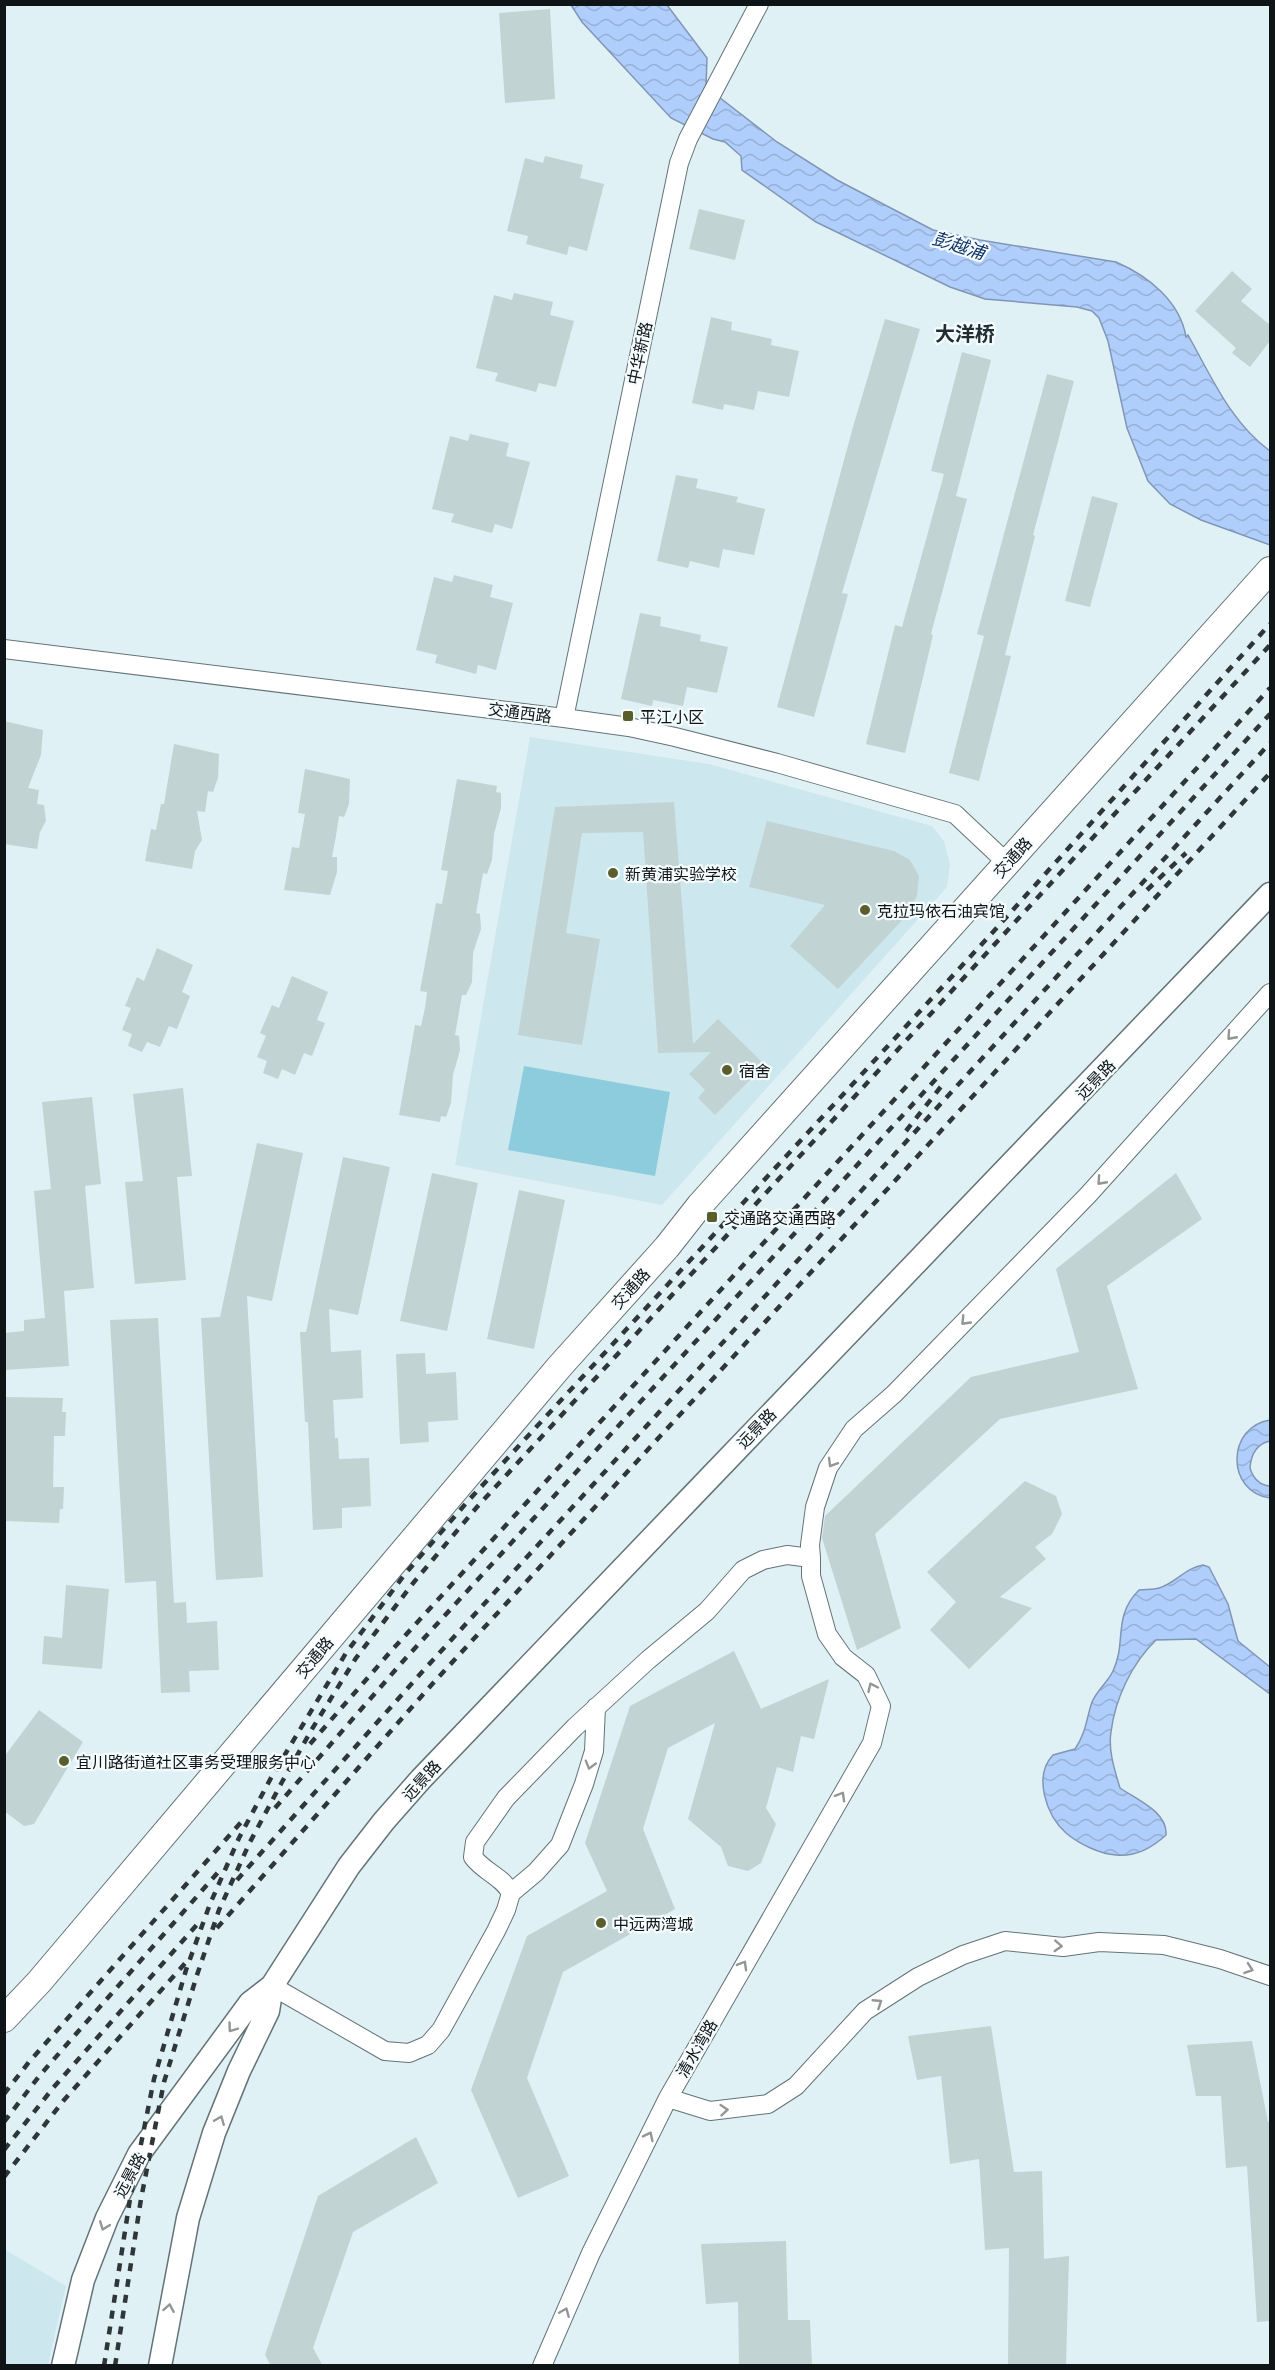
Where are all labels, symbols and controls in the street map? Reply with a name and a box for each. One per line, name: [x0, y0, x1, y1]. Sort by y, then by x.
water label: 彭越浦: [930, 227, 991, 264]
street label: 中华新路: [623, 320, 655, 386]
district label: 大洋桥: [935, 321, 995, 345]
street label: 交通西路: [487, 699, 553, 725]
place label: 平江小区: [640, 707, 704, 726]
marker: 平江小区: [621, 709, 635, 723]
street label: 交通路: [989, 833, 1035, 881]
place label: 新黄浦实验学校: [625, 864, 737, 883]
marker: 新黄浦实验学校: [606, 866, 620, 880]
place label: 克拉玛依石油宾馆: [877, 901, 1005, 920]
marker: 克拉玛依石油宾馆: [858, 903, 872, 917]
one-way arrow: [1227, 1029, 1238, 1040]
street label: 远景路: [1071, 1055, 1119, 1103]
place label: 宿舍: [739, 1061, 771, 1080]
marker: 宿舍: [720, 1063, 734, 1077]
one-way arrow: [1097, 1174, 1108, 1185]
place label: 交通路交通西路: [724, 1208, 836, 1227]
marker: 交通路交通西路: [705, 1210, 719, 1224]
street label: 交通路: [607, 1264, 653, 1312]
one-way arrow: [961, 1315, 972, 1325]
street label: 远景路: [732, 1404, 780, 1452]
one-way arrow: [828, 1457, 840, 1467]
street label: 交通路: [291, 1633, 337, 1681]
one-way arrow: [868, 1683, 880, 1694]
place label: 宜川路街道社区事务受理服务中心: [76, 1752, 316, 1771]
marker: 宜川路街道社区事务受理服务中心: [57, 1754, 71, 1768]
street label: 远景路: [398, 1756, 444, 1804]
one-way arrow: [585, 1759, 597, 1770]
one-way arrow: [834, 1792, 845, 1802]
place label: 中远两湾城: [613, 1914, 693, 1933]
marker: 中远两湾城: [594, 1916, 608, 1930]
one-way arrow: [1053, 1939, 1062, 1952]
one-way arrow: [736, 1961, 747, 1971]
one-way arrow: [1243, 1961, 1254, 1974]
one-way arrow: [872, 1998, 882, 2010]
street label: 清水湾路: [672, 2016, 720, 2080]
one-way arrow: [228, 2021, 239, 2032]
one-way arrow: [720, 2104, 729, 2117]
one-way arrow: [213, 2115, 225, 2126]
one-way arrow: [642, 2131, 653, 2142]
street label: 远景路: [109, 2149, 149, 2201]
one-way arrow: [98, 2220, 111, 2231]
one-way arrow: [163, 2303, 175, 2312]
one-way arrow: [558, 2307, 570, 2318]

